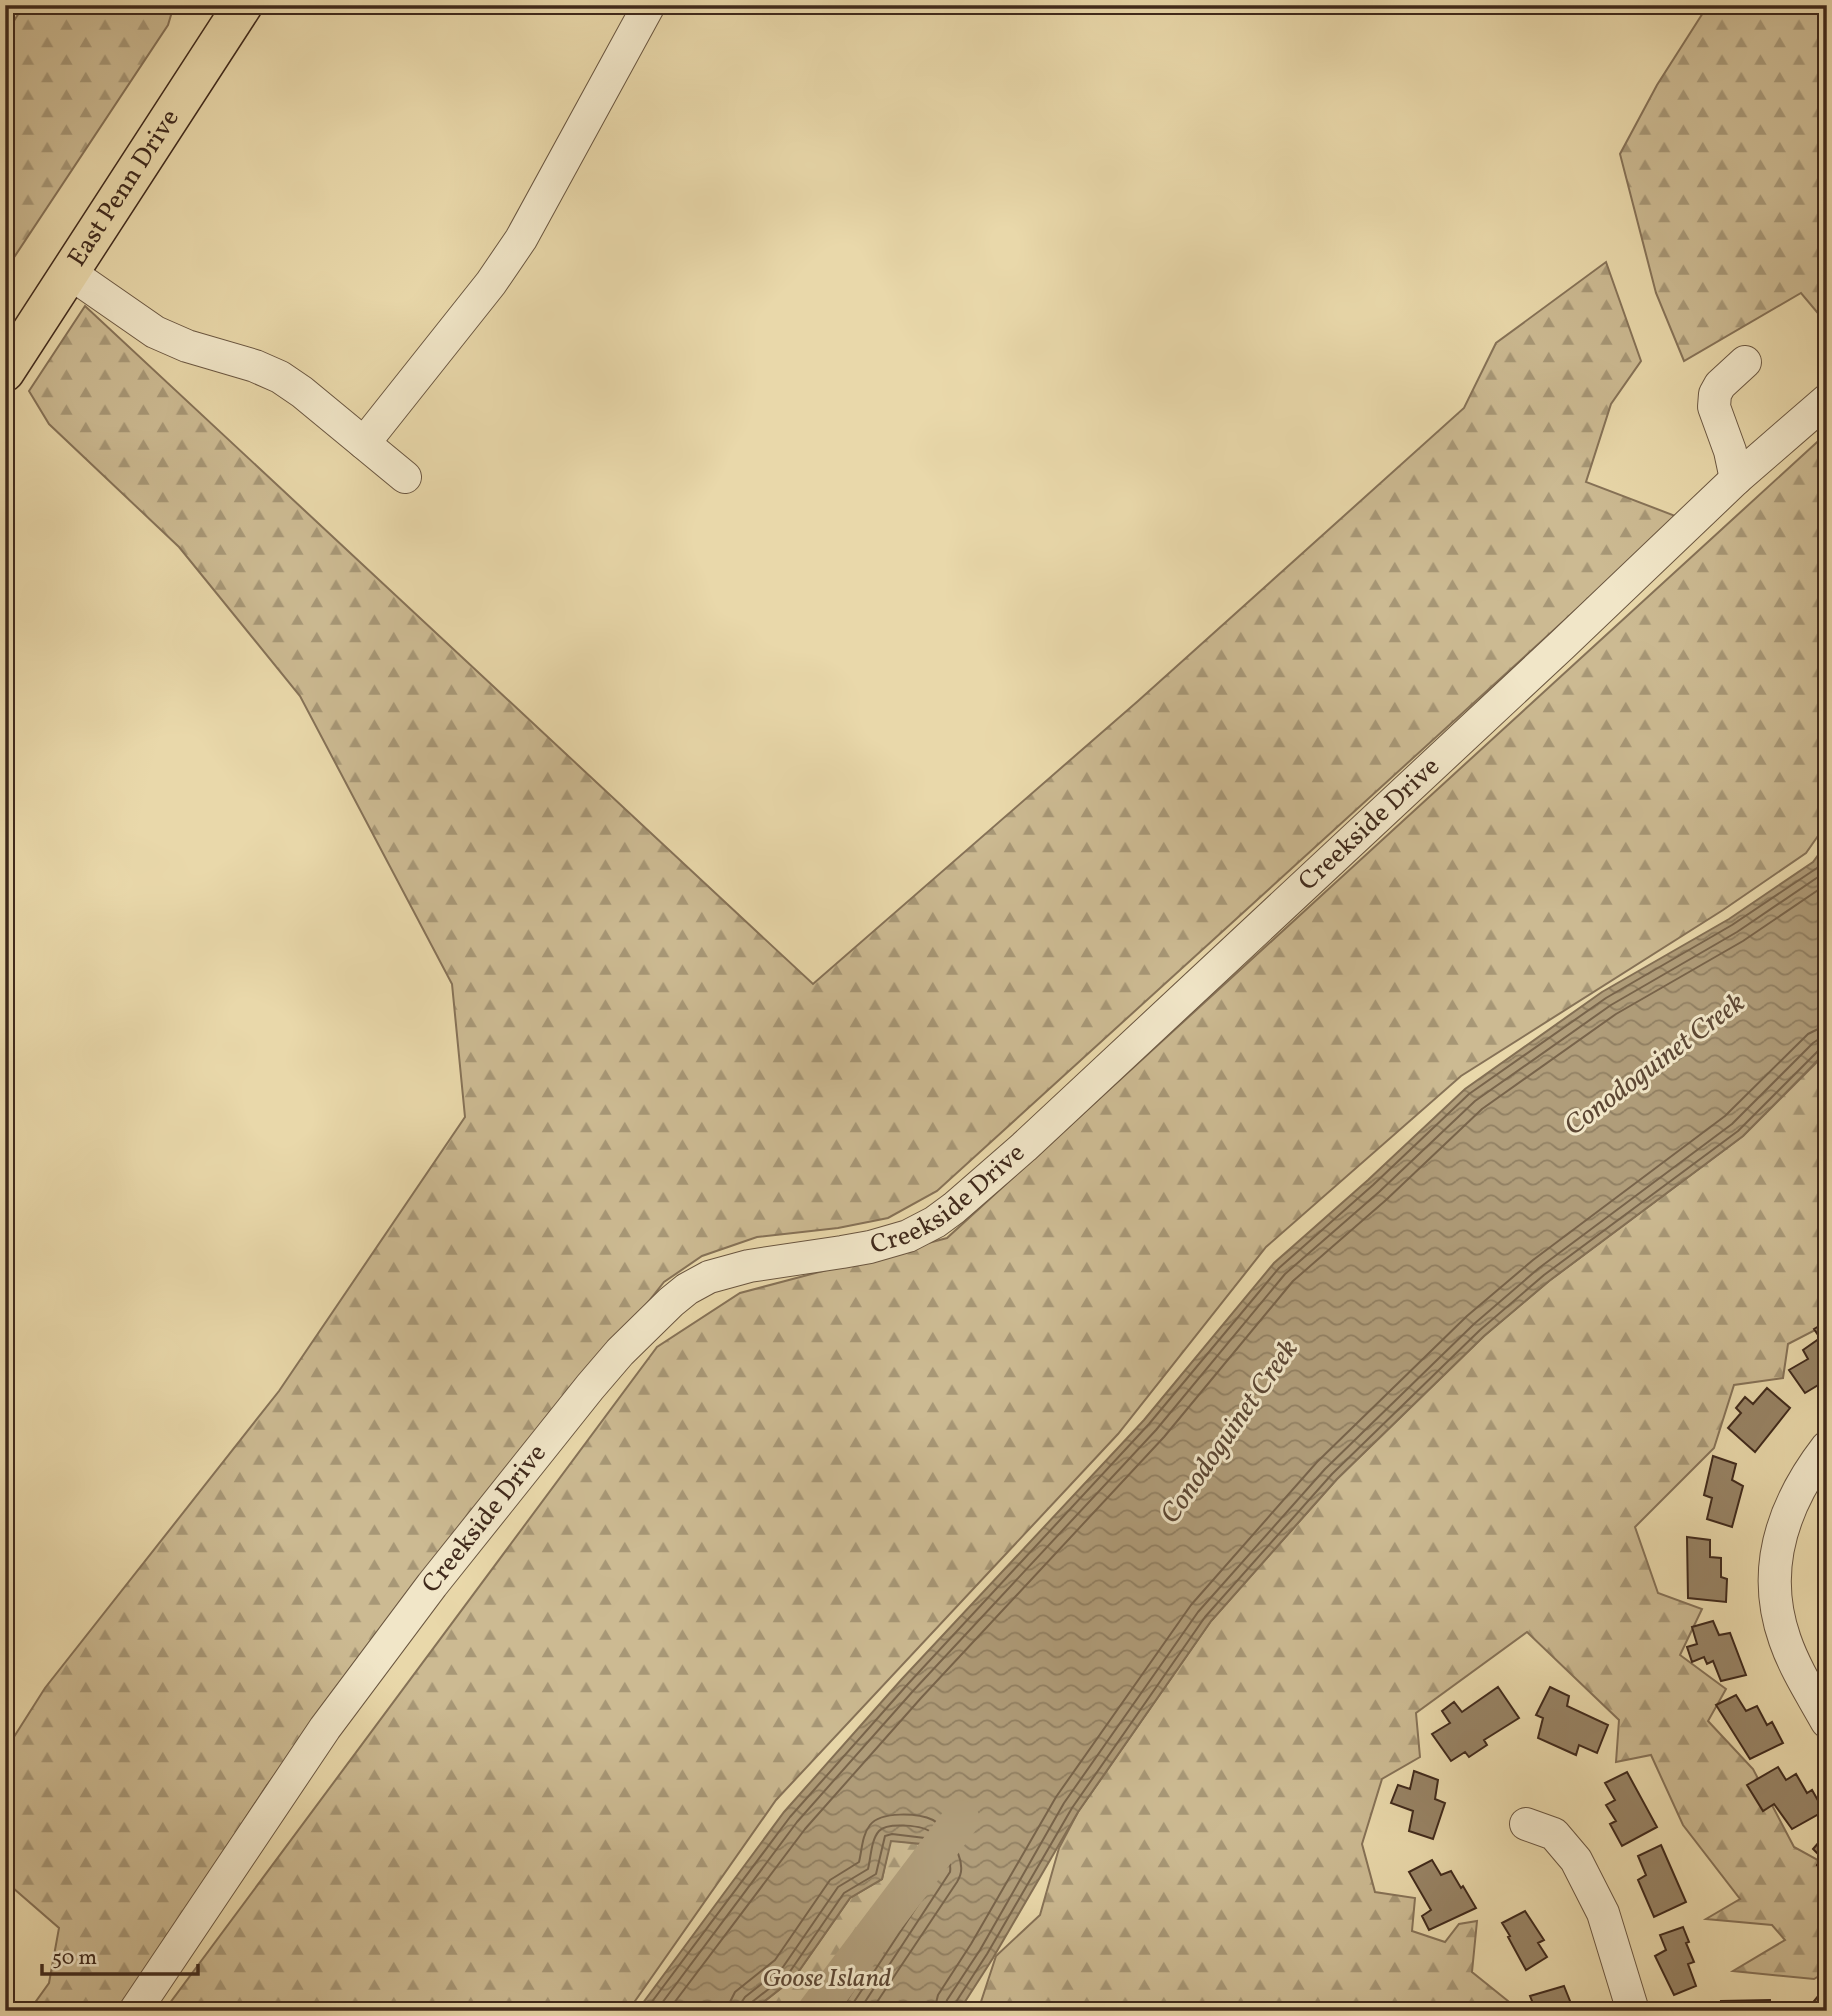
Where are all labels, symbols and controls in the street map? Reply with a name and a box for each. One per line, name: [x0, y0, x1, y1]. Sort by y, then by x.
street label: East Penn Drive: [60, 103, 188, 274]
street label: Creekside Drive: [1291, 750, 1448, 900]
water label: Conodoguinet Creek: [1557, 984, 1753, 1146]
street label: Creekside Drive: [866, 1136, 1033, 1264]
water label: Conodoguinet Creek: [1152, 1332, 1308, 1532]
street label: Creekside Drive: [414, 1437, 555, 1601]
scale bar: [42, 1932, 198, 1976]
text: 50 m: [52, 1944, 97, 1973]
park label: Goose Island: [763, 1961, 892, 1997]

